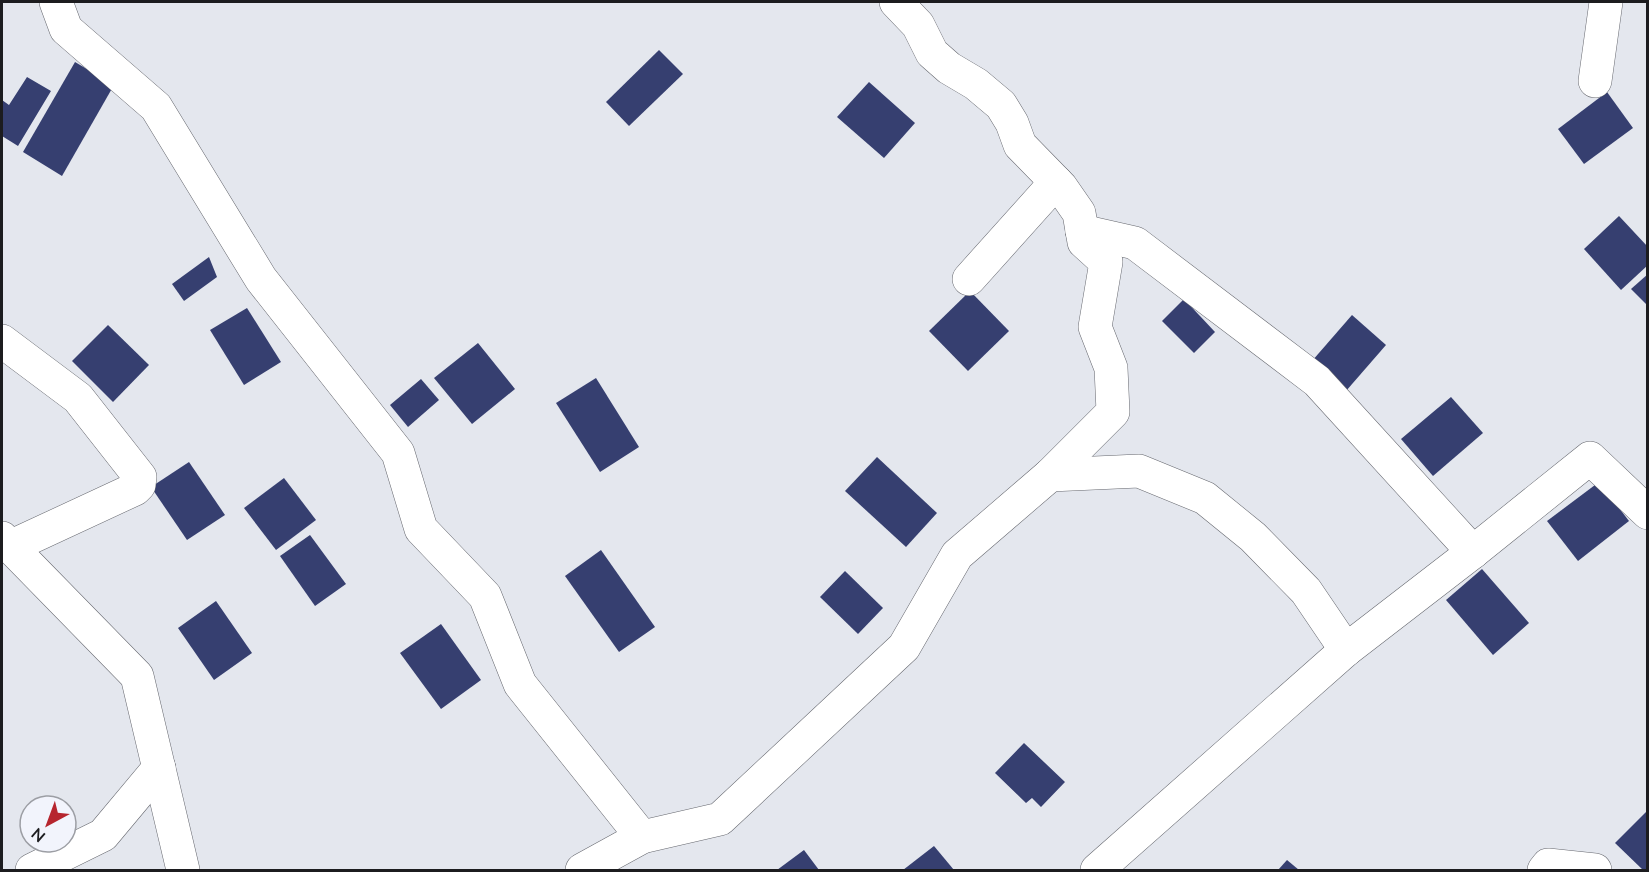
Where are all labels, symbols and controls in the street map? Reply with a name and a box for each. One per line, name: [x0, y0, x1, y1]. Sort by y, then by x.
north arrow: [18, 794, 78, 854]
text: N: [27, 822, 51, 847]

